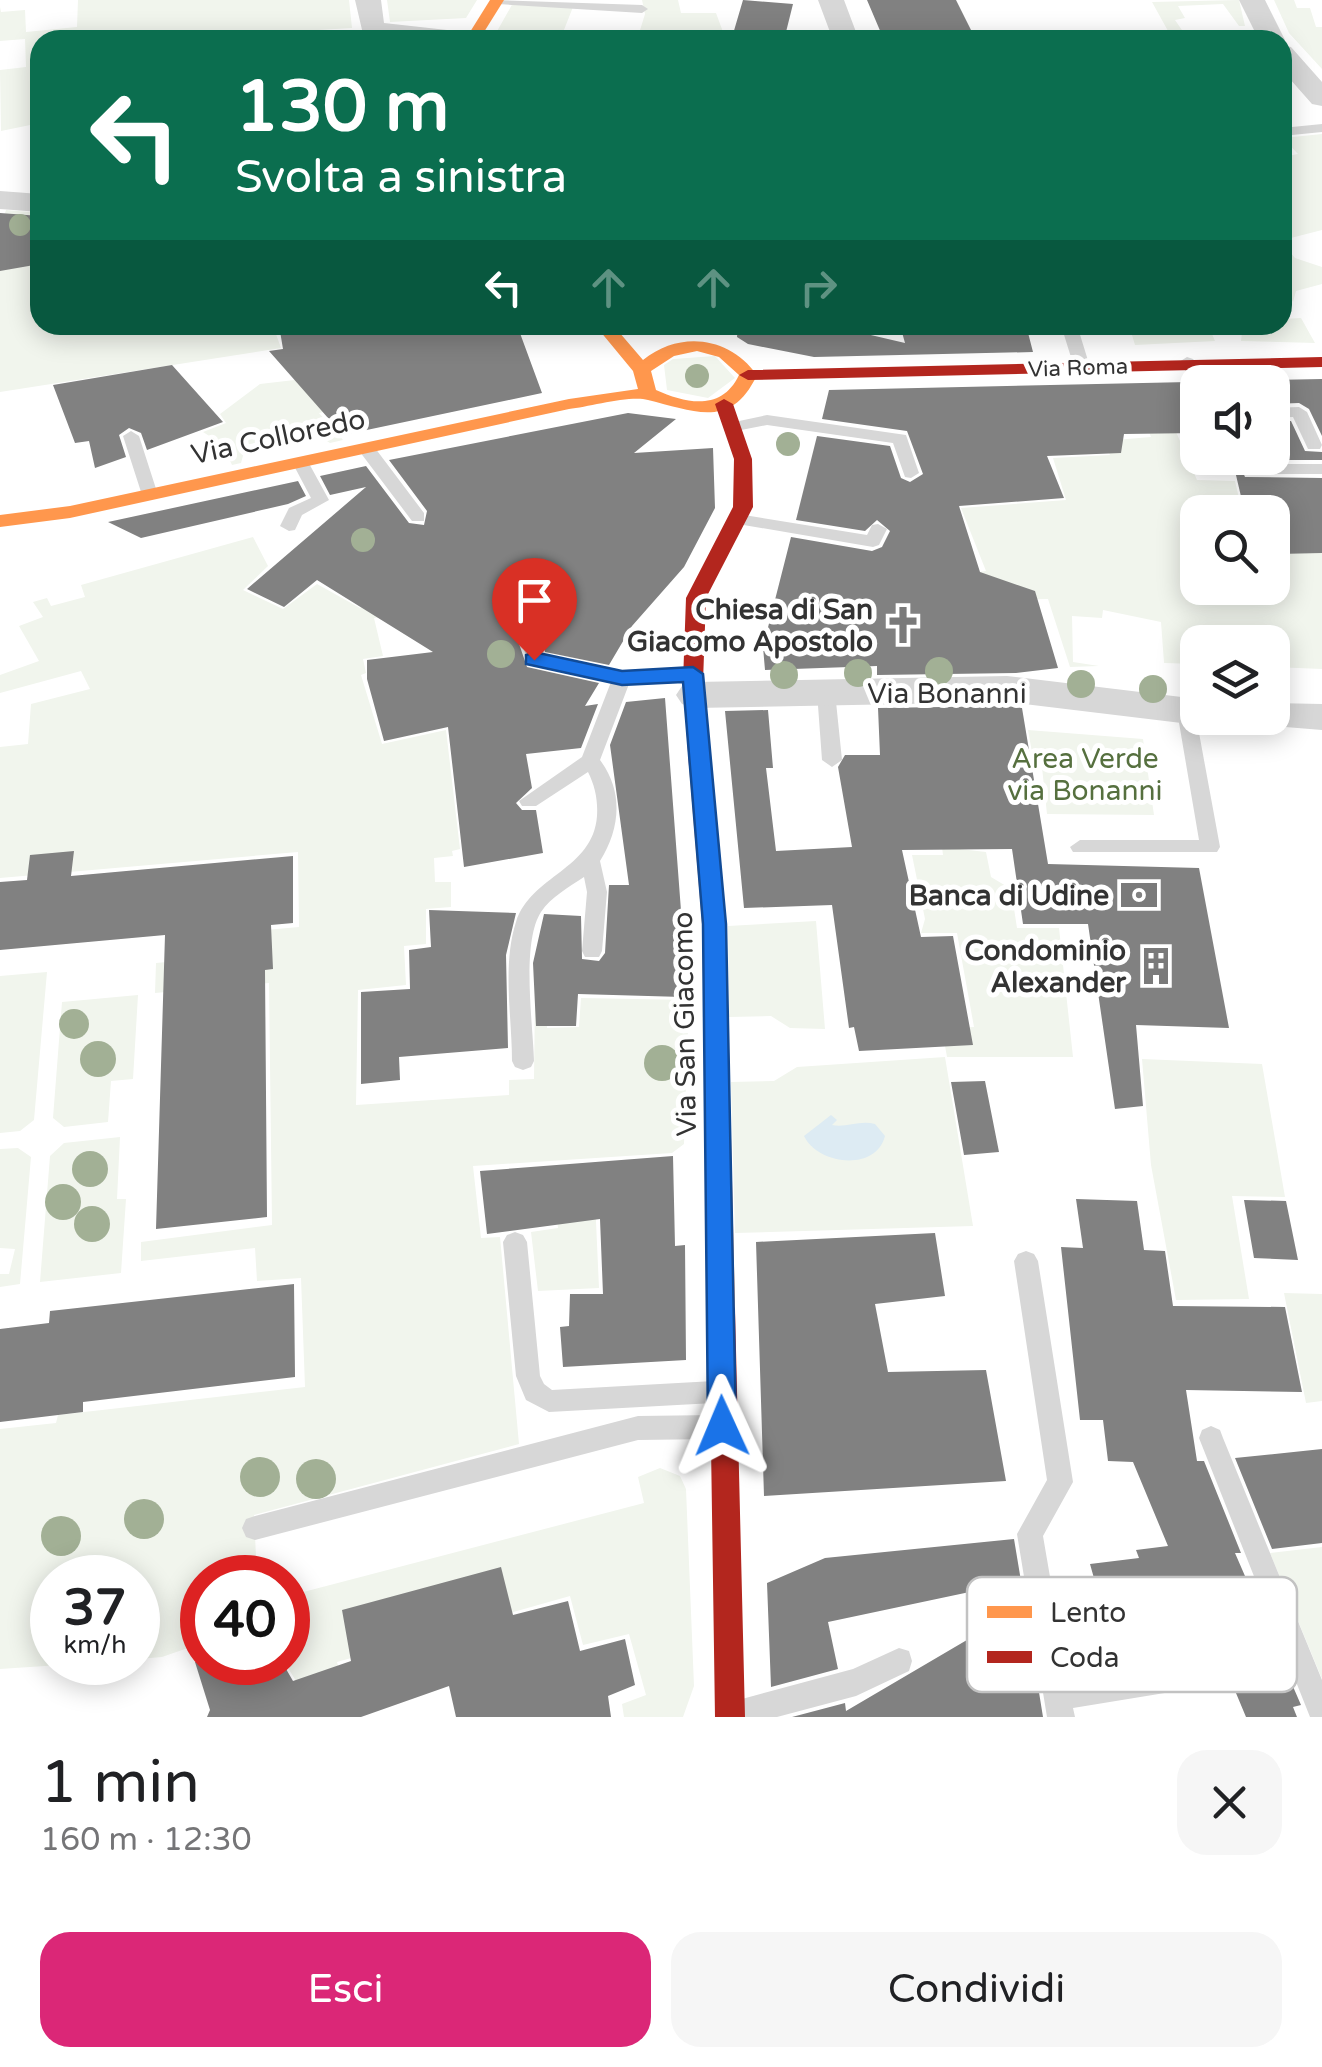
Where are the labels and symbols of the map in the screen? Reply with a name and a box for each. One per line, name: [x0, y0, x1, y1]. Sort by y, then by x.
street label: Via Roma: [1028, 353, 1129, 383]
street label: Via Colloredo: [188, 402, 368, 472]
pin: [492, 558, 577, 661]
place label: Chiesa di San Giacomo Apostolo: [627, 593, 873, 659]
church icon: Chiesa di San Giacomo Apostolo: [882, 604, 924, 646]
street label: Via Bonanni: [867, 677, 1027, 711]
park label: Area Verde via Bonanni: [1008, 742, 1162, 808]
bank icon: Banca di Udine: [1118, 874, 1160, 916]
place label: Banca di Udine: [909, 879, 1109, 913]
street label: Via San Giacomo: [666, 911, 704, 1137]
place label: Condominio Alexander: [964, 934, 1127, 1000]
building icon: Condominio Alexander: [1135, 945, 1177, 987]
position arrow: [670, 1374, 774, 1478]
speed limit sign: 40: [180, 1555, 310, 1685]
legend: [967, 1577, 1297, 1692]
text: Lento: [1050, 1596, 1126, 1630]
text: Coda: [1050, 1641, 1119, 1675]

